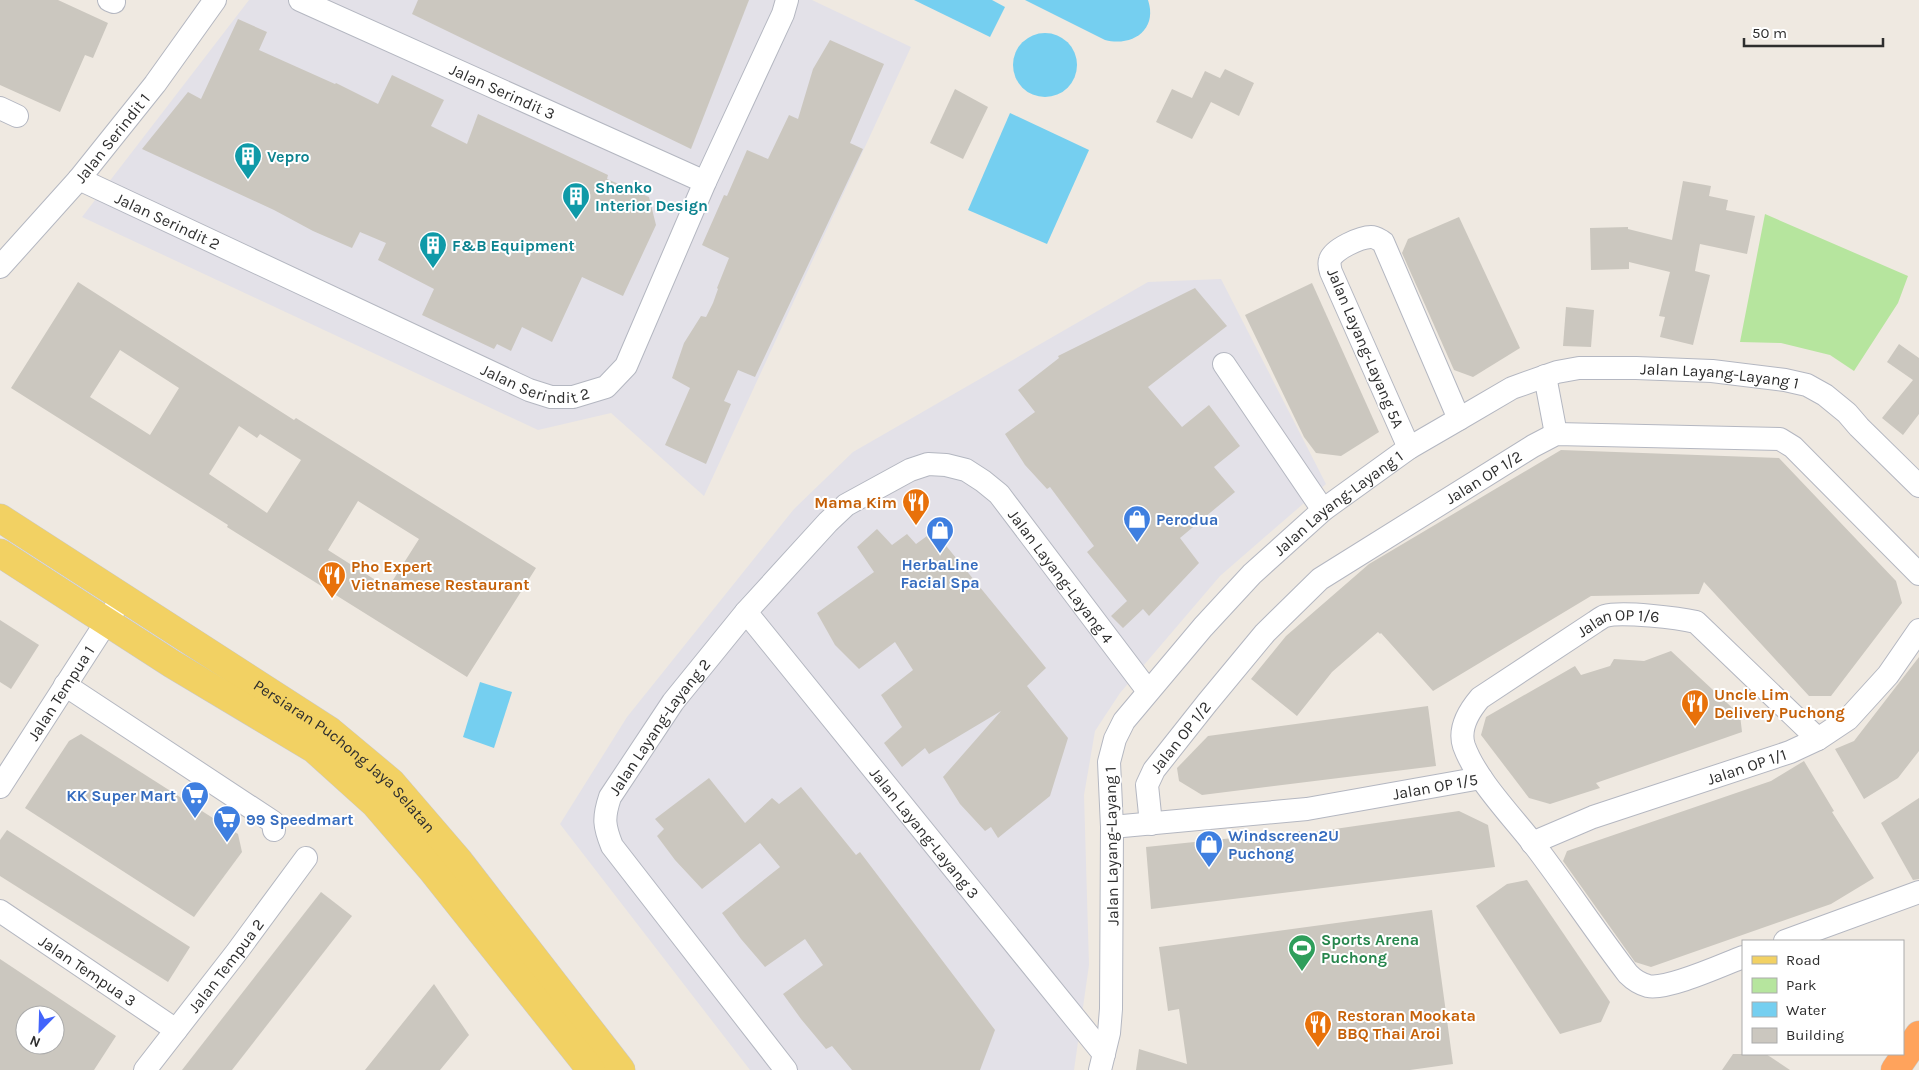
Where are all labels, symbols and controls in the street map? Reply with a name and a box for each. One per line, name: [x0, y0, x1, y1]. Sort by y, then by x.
scale bar: [1744, 15, 1883, 47]
text: 50 m: [1752, 24, 1787, 42]
street label: Jalan Serindit 3: [447, 59, 558, 123]
street label: Jalan Serindit 1: [71, 89, 154, 187]
building icon: Vepro: [233, 141, 263, 180]
place label: Vepro: [267, 147, 310, 166]
place label: Shenko Interior Design: [595, 178, 708, 215]
building icon: Shenko Interior Design: [561, 181, 591, 220]
street label: Jalan Serindit 2: [112, 188, 223, 254]
building icon: F&B Equipment: [418, 230, 448, 269]
place label: F&B Equipment: [452, 236, 575, 255]
street label: Jalan Layang-Layang 5A: [1323, 265, 1408, 431]
street label: Jalan Layang-Layang 1: [1640, 359, 1801, 393]
street label: Jalan Serindit 2: [478, 360, 592, 407]
street label: Jalan OP 1/2: [1442, 446, 1526, 508]
street label: Jalan Layang-Layang 1: [1270, 447, 1407, 560]
restaurant icon: Mama Kim: [901, 487, 931, 526]
place label: Mama Kim: [814, 493, 897, 512]
shop icon: Perodua: [1122, 504, 1152, 543]
street label: Jalan Layang-Layang 4: [1004, 506, 1117, 647]
place label: Perodua: [1156, 510, 1218, 529]
shop icon: HerbaLine Facial Spa: [925, 515, 955, 554]
place label: HerbaLine Facial Spa: [900, 555, 980, 592]
place label: Pho Expert Vietnamese Restaurant: [351, 557, 529, 594]
restaurant icon: Pho Expert Vietnamese Restaurant: [317, 560, 347, 599]
street label: Jalan OP 1/6: [1573, 605, 1660, 641]
street label: Jalan Tempua 1: [24, 642, 99, 744]
street label: Jalan Layang-Layang 2: [605, 655, 714, 799]
street label: Persiaran Puchong Jaya Selatan: [250, 675, 439, 837]
place label: Uncle Lim Delivery Puchong: [1714, 685, 1845, 722]
restaurant icon: Uncle Lim Delivery Puchong: [1680, 688, 1710, 727]
street label: Jalan OP 1/2: [1146, 697, 1215, 777]
street label: Jalan OP 1/1: [1705, 745, 1789, 789]
street label: Jalan Layang-Layang 3: [866, 764, 983, 902]
street label: Jalan Layang-Layang 1: [1101, 766, 1122, 926]
street label: Jalan OP 1/5: [1391, 770, 1479, 804]
supermarket icon: KK Super Mart: [180, 780, 210, 819]
place label: KK Super Mart: [66, 786, 176, 805]
supermarket icon: 99 Speedmart: [212, 804, 242, 843]
place label: 99 Speedmart: [246, 810, 353, 829]
place label: Windscreen2U Puchong: [1228, 826, 1339, 863]
shop icon: Windscreen2U Puchong: [1194, 829, 1224, 868]
street label: Jalan Tempua 2: [184, 915, 268, 1017]
place label: Sports Arena Puchong: [1321, 930, 1419, 967]
street label: Jalan Tempua 3: [35, 931, 140, 1010]
sports icon: Sports Arena Puchong: [1287, 933, 1317, 972]
legend: [1742, 940, 1904, 1055]
text: Road: [1786, 951, 1821, 969]
text: Park: [1786, 976, 1816, 994]
text: Water: [1786, 1001, 1827, 1019]
north arrow: [15, 1005, 65, 1055]
place label: Restoran Mookata BBQ Thai Aroi: [1337, 1006, 1476, 1043]
restaurant icon: Restoran Mookata BBQ Thai Aroi: [1303, 1009, 1333, 1048]
text: Building: [1786, 1026, 1844, 1044]
text: N: [27, 1032, 43, 1051]

